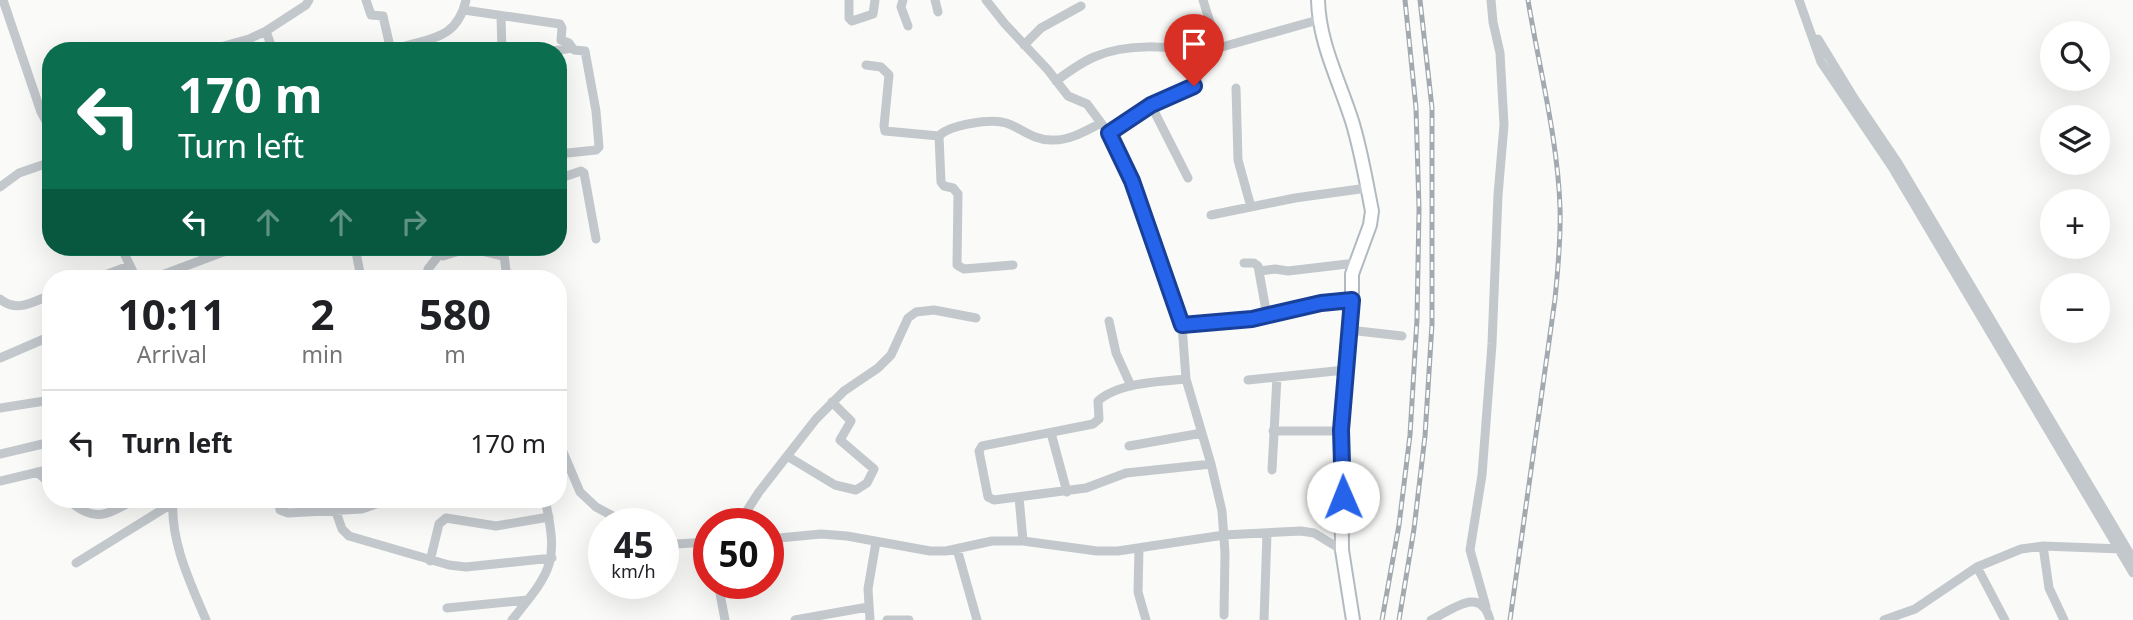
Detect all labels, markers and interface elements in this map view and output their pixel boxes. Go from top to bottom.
pin [1164,14,1224,86]
map controls [2040,21,2110,343]
button: search [2040,21,2110,91]
icon: arrive [1175,25,1213,63]
text: 170 m [178,61,323,127]
icon: left [63,70,154,161]
button: layers [2040,105,2110,175]
text: Turn left [178,124,304,167]
button: + [2040,189,2110,259]
icon: left [176,203,214,241]
icon: ahead [249,203,287,241]
icon: ahead [322,203,360,241]
icon: right [395,203,433,241]
button: − [2040,273,2110,343]
text: 10:11 [118,285,226,342]
text: 2 [310,285,334,342]
text: 580 [419,285,491,342]
text: Arrival [137,338,207,370]
text: min [302,338,343,370]
text: m [444,338,466,370]
icon: left [63,424,101,462]
text: Turn left [122,425,233,461]
text: 170 m [470,425,546,461]
position arrow [1306,460,1380,534]
speed limit sign: 50 [693,508,784,599]
text: 45 [613,521,654,568]
text: km/h [611,559,656,583]

